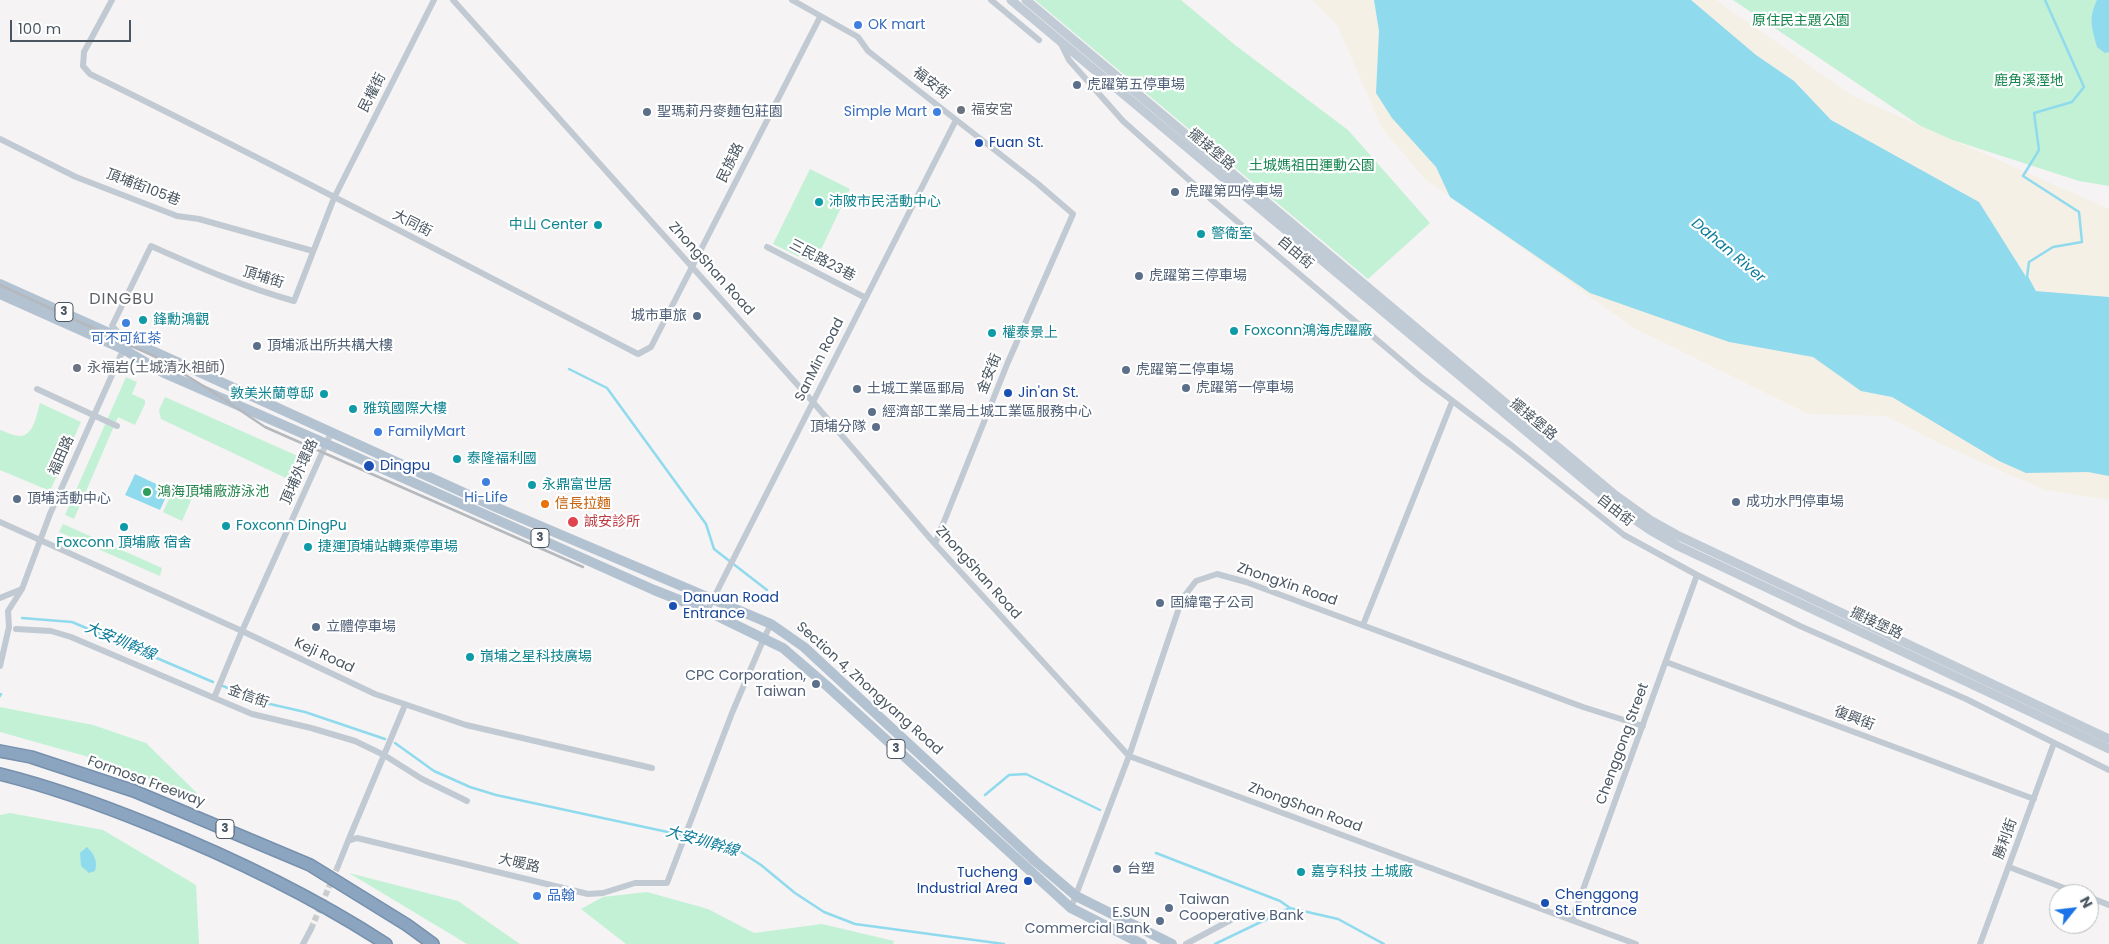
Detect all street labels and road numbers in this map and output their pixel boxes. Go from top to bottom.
street label: 福安街 [909,64,953,104]
street label: 民權街 [356,70,390,116]
street label: 擺接堡路 [1184,126,1238,174]
street label: 民族路 [714,140,748,186]
street label: 頂埔街105巷 [104,166,182,210]
street label: 大同街 [389,207,435,241]
street label: ZhongShan Road [665,219,757,319]
street label: 自由街 [1274,233,1316,273]
street label: 三民路23巷 [786,237,858,285]
street label: 頂埔街 [240,264,286,292]
road number: 3 [55,302,73,322]
street label: SanMin Road [792,316,848,404]
street label: 金安街 [974,351,1006,397]
street label: 擺接堡路 [1506,396,1560,444]
street label: 福田路 [46,433,78,479]
street label: 頂埔外環路 [278,437,322,507]
street label: 自由街 [1593,491,1637,531]
street label: ZhongShan Road [932,523,1024,623]
road number: 3 [531,528,549,548]
street label: ZhongXin Road [1235,560,1339,610]
street label: 擺接堡路 [1847,605,1905,643]
street label: Section 4, Zhongyang Road [793,619,945,759]
street label: Keji Road [291,635,357,677]
street label: Chenggong Street [1593,681,1653,807]
street label: 金信街 [225,682,271,712]
street label: 復興街 [1831,704,1877,734]
road number: 3 [887,740,905,759]
street label: Formosa Freeway [85,753,207,811]
street label: ZhongShan Road [1246,780,1364,836]
street label: 勝利街 [1991,816,2021,862]
road number: 3 [216,820,234,839]
street label: 大暖路 [497,851,541,877]

